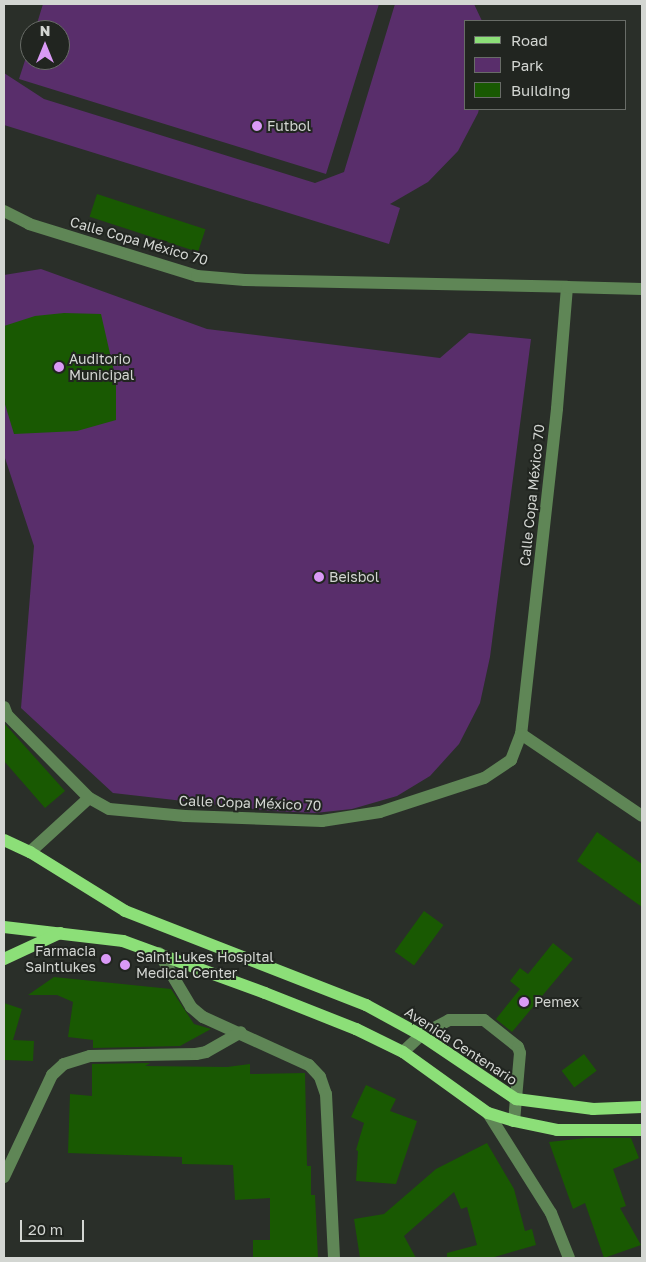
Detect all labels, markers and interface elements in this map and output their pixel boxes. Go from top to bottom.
north arrow [20,20,70,70]
legend [463,20,626,110]
text: N [40,22,50,39]
text: Road [511,31,548,49]
text: Park [511,56,543,74]
text: Building [511,81,571,99]
place label: Futbol [267,118,311,134]
marker: Futbol [251,120,263,132]
street label: Calle Copa México 70 [68,213,210,269]
place label: Auditorio Municipal [69,351,134,384]
marker: Auditorio Municipal [53,361,65,373]
street label: Calle Copa México 70 [516,423,548,567]
place label: Beisbol [329,569,379,585]
marker: Beisbol [313,571,325,583]
street label: Calle Copa México 70 [178,792,322,814]
place label: Farmacia Saintlukes [25,943,96,976]
place label: Saint Lukes Hospital Medical Center [136,949,274,982]
marker: Farmacia Saintlukes [100,953,112,965]
marker: Saint Lukes Hospital Medical Center [118,958,132,972]
place label: Pemex [534,994,579,1010]
marker: Pemex [518,996,530,1008]
street label: Avenida Centenario [402,1003,520,1089]
scale bar [22,1210,86,1242]
text: 20 m [28,1220,63,1238]

